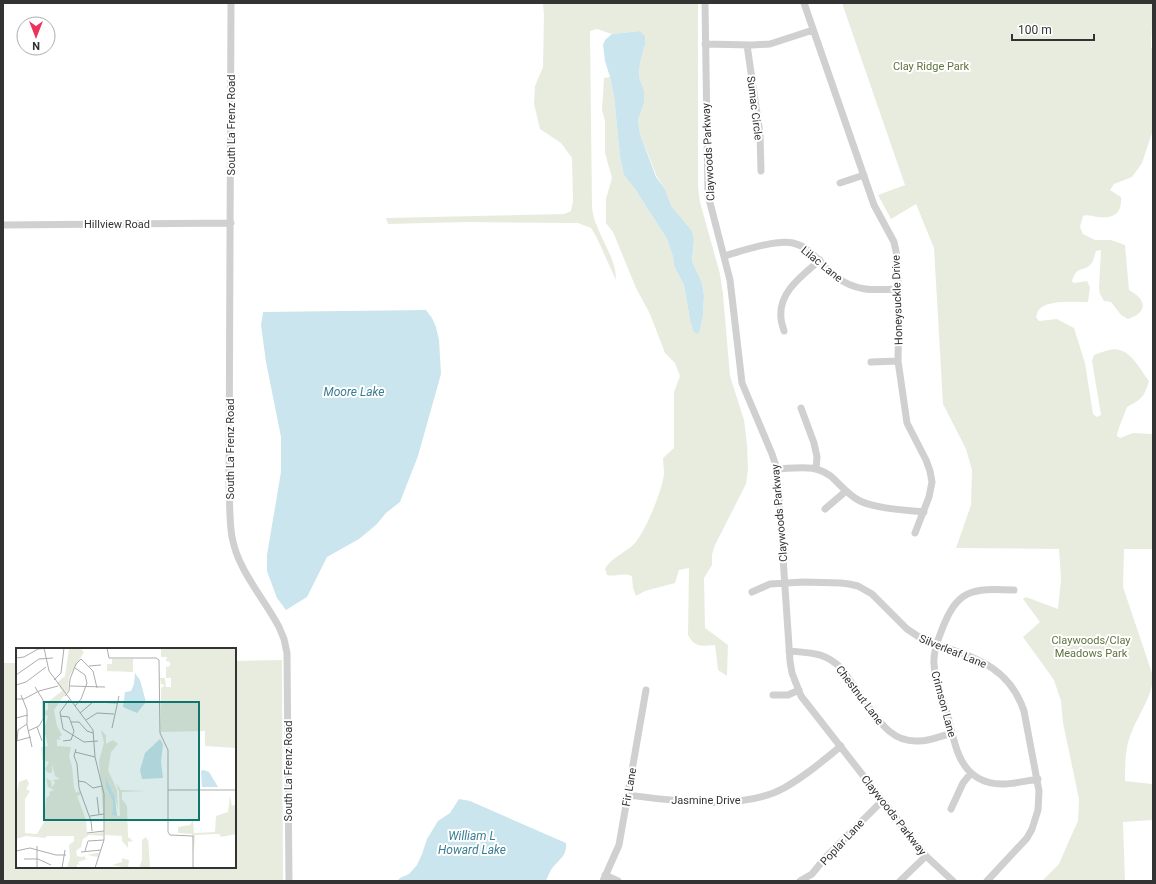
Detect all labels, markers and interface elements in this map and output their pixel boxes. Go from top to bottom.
north arrow [16,16,56,56]
scale bar [1012,16,1094,42]
text: 100 m [1018,23,1052,37]
text: N [32,39,40,52]
park label: Clay Ridge Park [893,60,970,73]
street label: South La Frenz Road [225,75,238,175]
street label: Sumac Circle [744,75,765,141]
street label: Claywoods Parkway [699,102,718,201]
street label: Hillview Road [84,218,150,231]
street label: Lilac Lane [798,244,845,285]
street label: Honeysuckle Drive [889,255,906,345]
water label: Moore Lake [324,385,384,399]
street label: South La Frenz Road [224,399,237,499]
street label: Claywoods Parkway [769,463,790,562]
street label: Silverleaf Lane [917,632,989,671]
park label: Claywoods/Clay Meadows Park [1051,634,1131,660]
inset map [16,648,236,868]
street label: Chestnut Lane [833,663,886,728]
street label: Crimson Lane [928,670,959,739]
street label: South La Frenz Road [282,721,295,821]
street label: Fir Lane [620,767,639,807]
street label: Claywoods Parkway [858,773,929,859]
street label: Jasmine Drive [671,794,741,807]
street label: Poplar Lane [818,816,867,868]
water label: William L Howard Lake [438,829,506,857]

